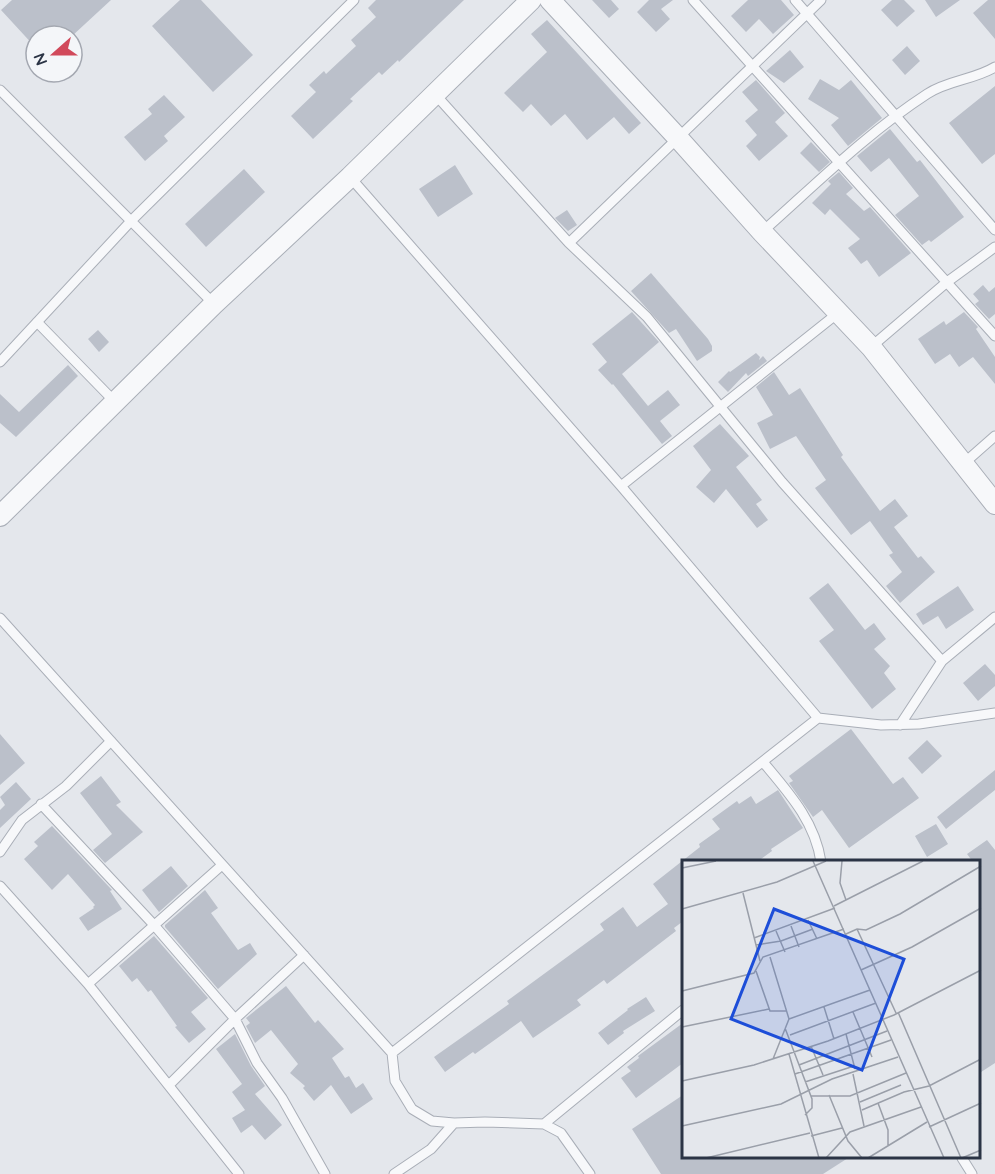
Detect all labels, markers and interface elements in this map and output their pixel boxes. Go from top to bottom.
north arrow [24,24,84,84]
text: N [29,50,51,68]
inset map [682,860,980,1159]

